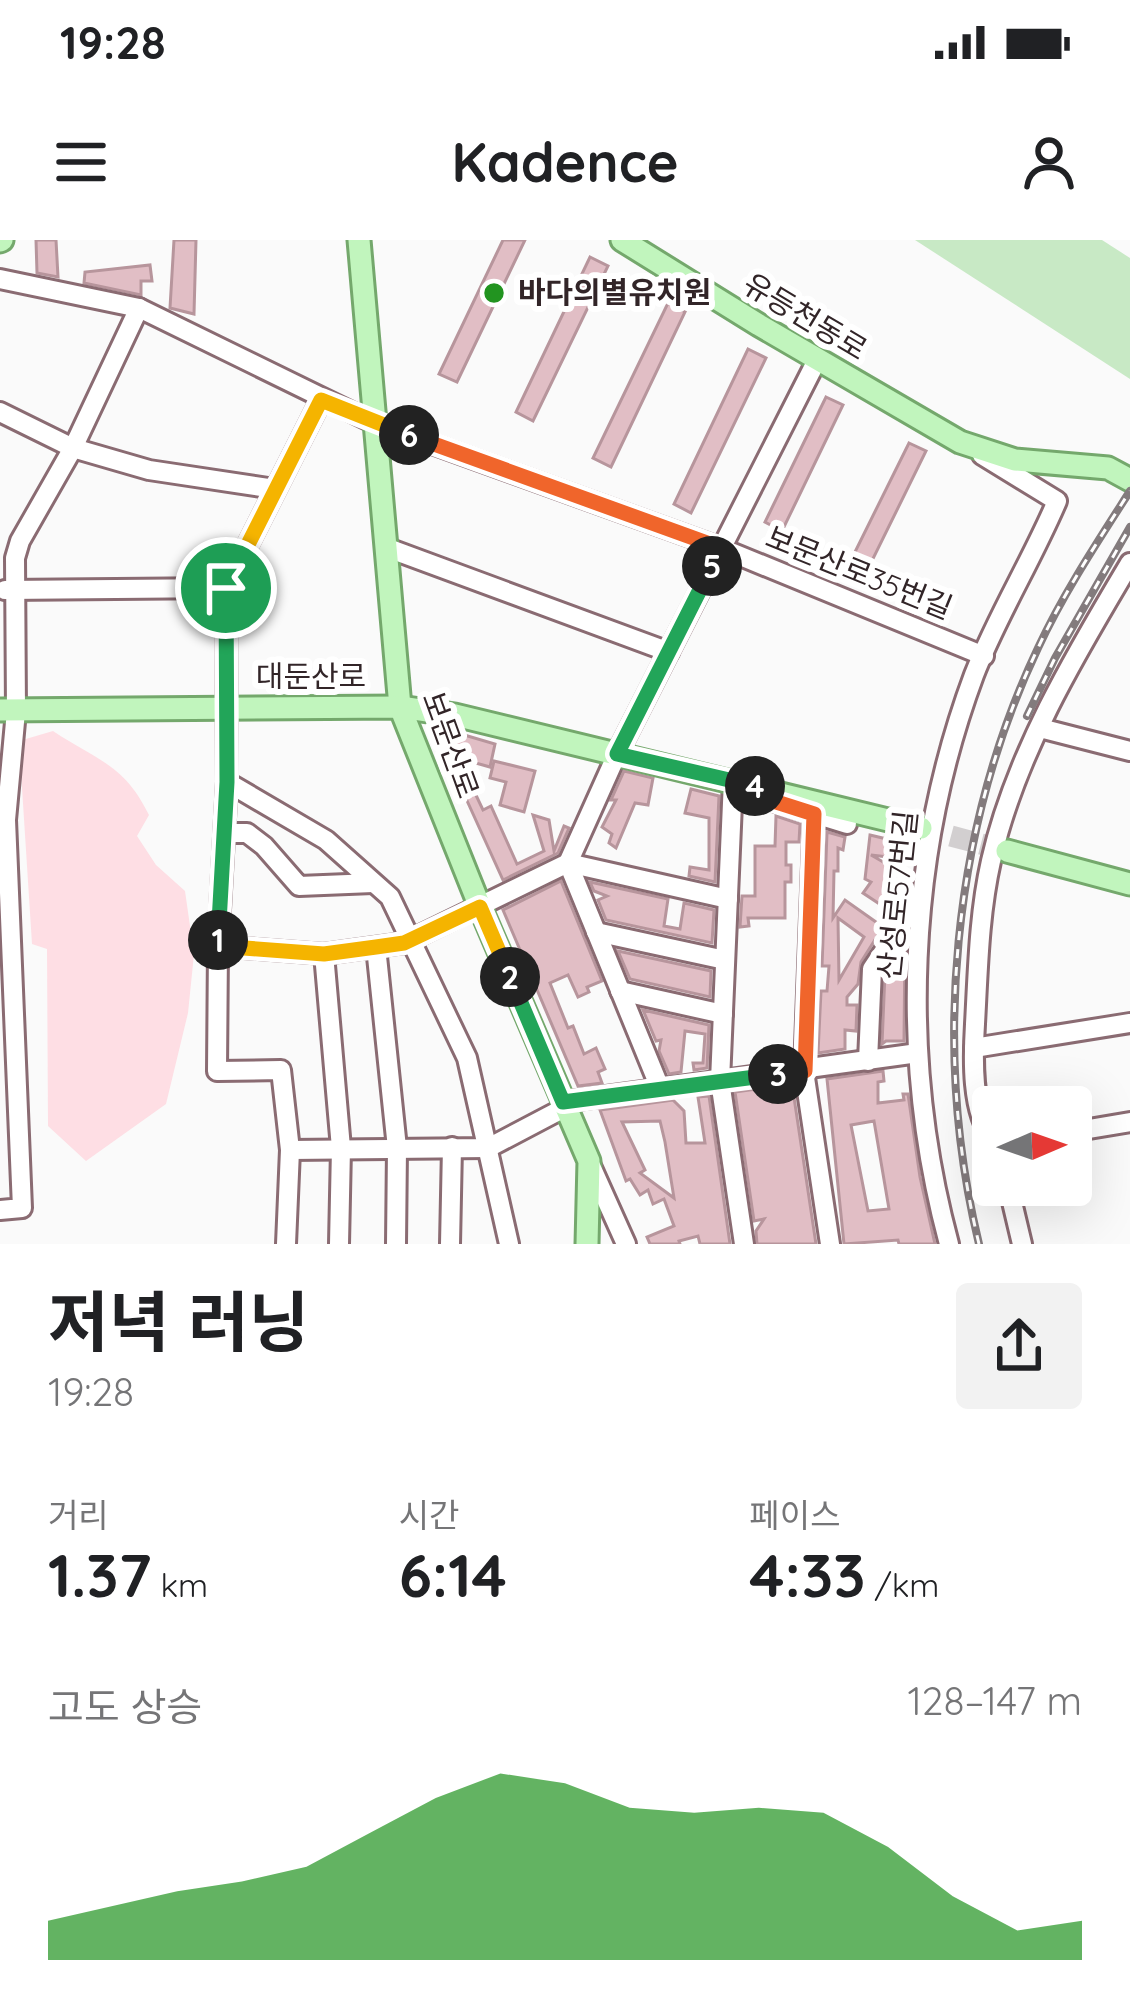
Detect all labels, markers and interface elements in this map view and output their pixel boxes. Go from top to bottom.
text: 19:28 [60,14,166,70]
text: Kadence [451,128,679,196]
icon: menu [48,129,114,195]
icon: person [1016,129,1082,195]
street label: 유등천동로 [737,264,874,368]
place label: 바다의별유치원 [518,273,711,311]
marker: 바다의별유치원 [481,280,507,306]
pin: 6 [379,405,439,465]
text: 6 [400,414,418,455]
street label: 보문산로35번길 [761,517,958,627]
pin: 5 [682,536,742,596]
pin [175,537,277,639]
text: 5 [702,545,722,586]
icon: arrive [193,555,259,621]
street label: 대둔산로 [256,657,366,695]
street label: 보문산로 [414,686,488,803]
pin: 4 [725,756,785,816]
text: 4 [745,765,765,806]
street label: 산성로57번길 [869,808,925,981]
pin: 1 [188,910,248,970]
text: 1 [212,919,224,960]
pin: 2 [480,947,540,1007]
text: 2 [501,956,519,997]
pin: 3 [748,1044,808,1104]
text: 3 [769,1053,787,1094]
north arrow [972,1086,1092,1206]
map controls [972,1086,1092,1206]
text: 저녁 러닝 [48,1280,309,1363]
button: share [956,1283,1082,1409]
text: 19:28 [48,1367,134,1416]
text: 거리 [48,1494,109,1535]
text: 시간 [399,1494,459,1535]
text: 페이스 [749,1494,840,1535]
text: 1.37 [48,1537,151,1612]
text: 6:14 [399,1537,507,1612]
text: 4:33 [749,1537,865,1612]
text: km [151,1564,208,1605]
text: /km [865,1564,939,1605]
text: 128–147 m [907,1676,1082,1725]
text: 고도 상승 [48,1682,202,1731]

